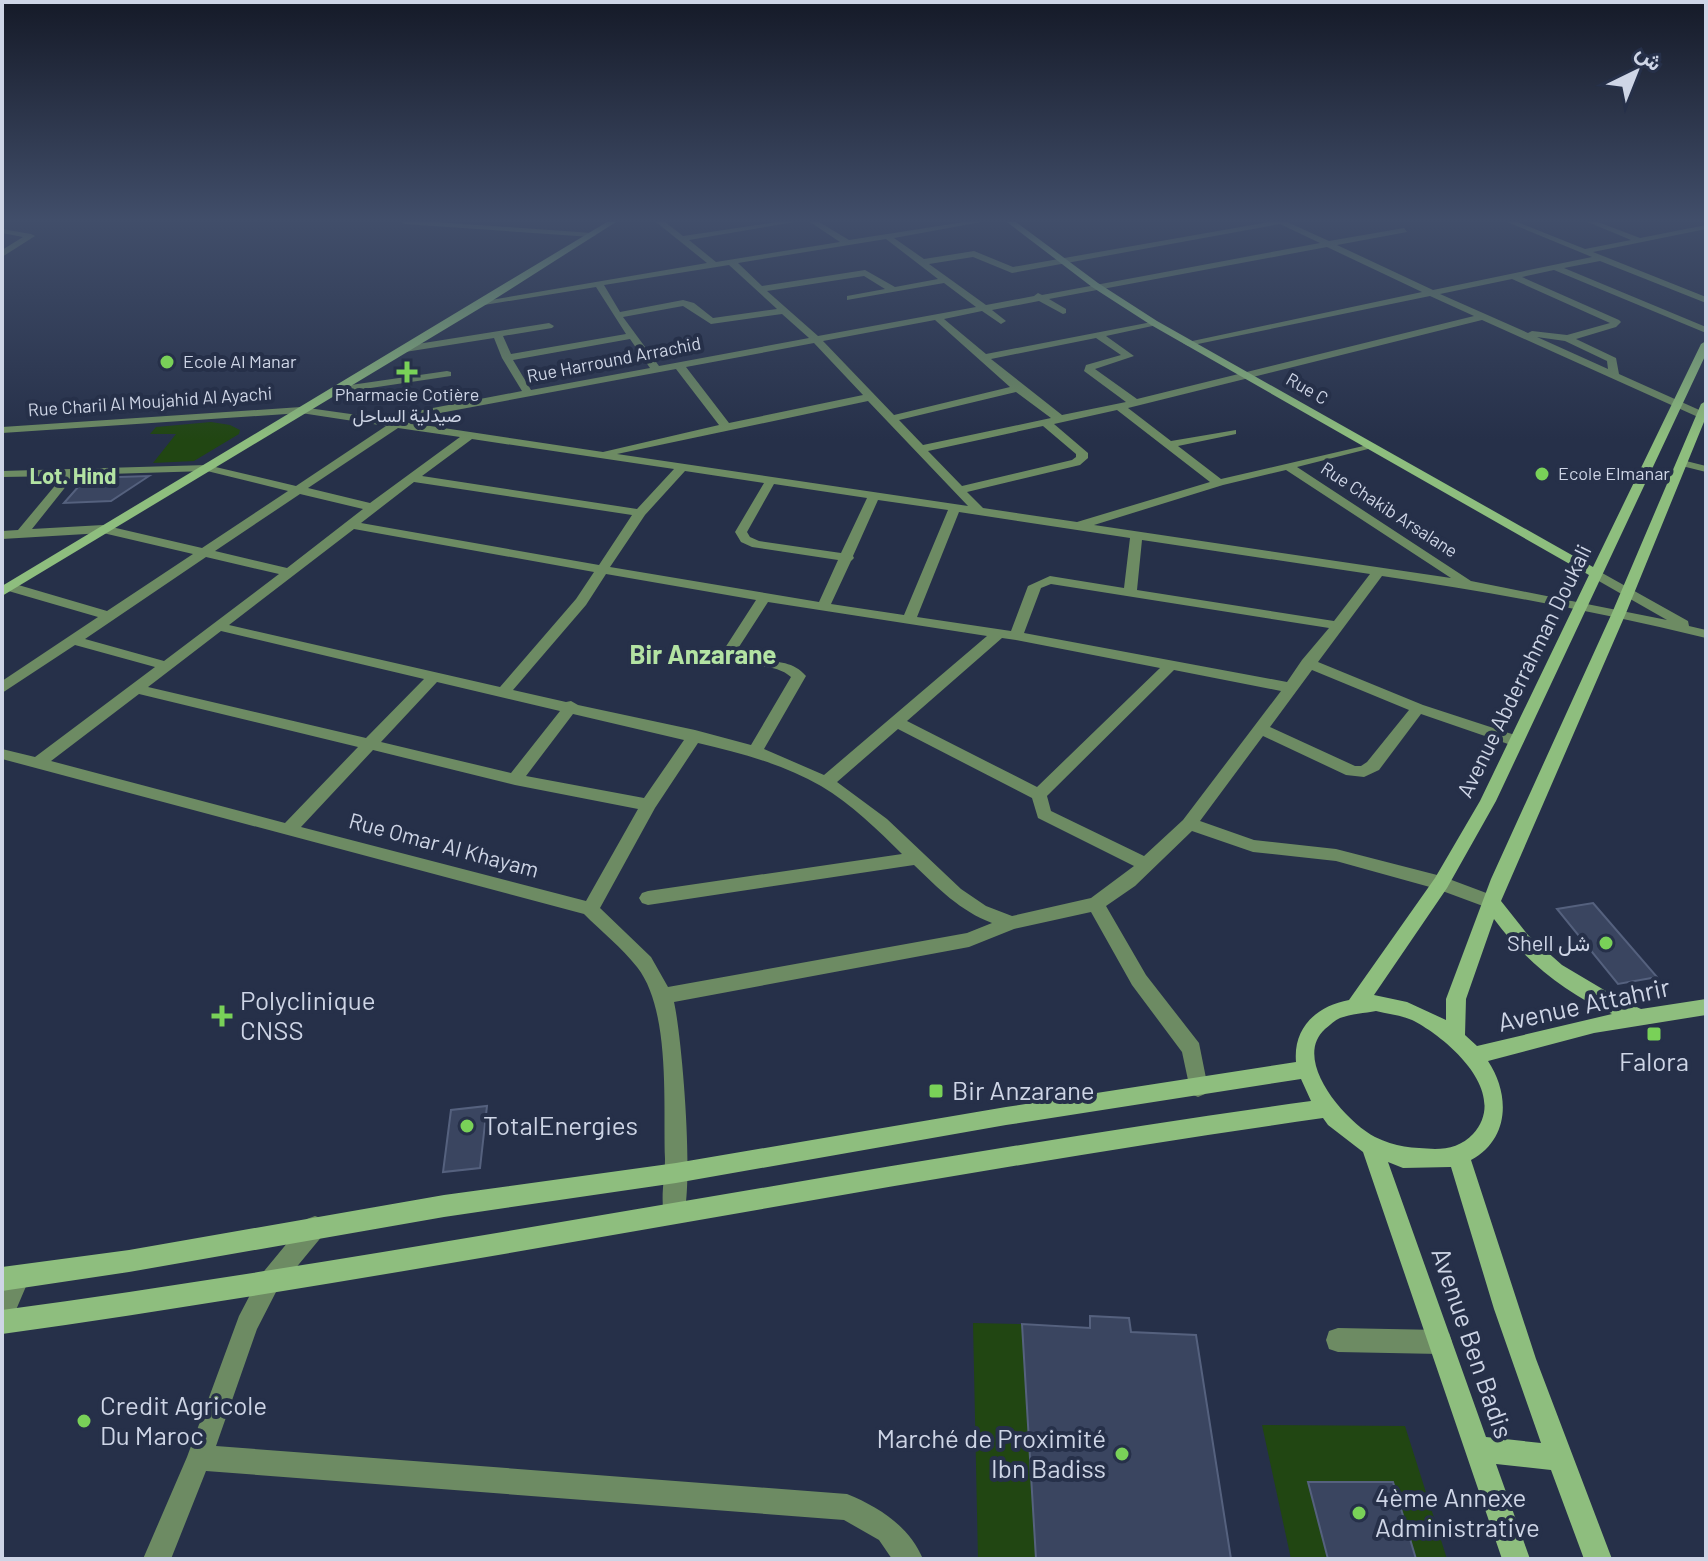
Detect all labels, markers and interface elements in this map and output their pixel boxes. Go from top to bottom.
north arrow [1596,32,1676,112]
text: ش [1630,38,1669,77]
street label: Rue Harround Arrachid [525,331,703,387]
place label: Ecole Al Manar [183,350,297,372]
marker: Ecole Al Manar [158,353,176,371]
marker: Pharmacie Cotière صيدلية الساحل [398,363,416,381]
street label: Rue C [1283,367,1332,409]
street label: Rue Charil Al Moujahid Al Ayachi [27,381,273,421]
place label: Pharmacie Cotière صيدلية الساحل [335,383,479,427]
street label: Rue Chakib Arsalane [1317,457,1462,562]
district label: Lot. Hind [29,462,117,488]
place label: Ecole Elmanar [1558,462,1670,484]
marker: Ecole Elmanar [1533,465,1551,483]
street label: Avenue Abderrahman Doukali [1450,540,1596,801]
district label: Bir Anzarane [629,638,777,669]
street label: Rue Omar Al Khayam [346,806,542,882]
place label: Shell شل [1507,929,1590,956]
marker: Shell شل [1597,934,1615,952]
street label: Avenue Attahrir [1495,970,1673,1037]
place label: Polyclinique CNSS [240,984,376,1045]
marker: Polyclinique CNSS [211,1005,233,1027]
marker: Falora [1645,1025,1663,1043]
place label: Falora [1619,1045,1689,1076]
place label: Bir Anzarane [952,1074,1095,1105]
marker: Bir Anzarane [927,1082,945,1100]
place label: TotalEnergies [483,1109,638,1140]
marker: TotalEnergies [458,1117,476,1135]
street label: Avenue Ben Badis [1426,1243,1521,1442]
place label: Credit Agricole Du Maroc [100,1389,267,1450]
marker: Credit Agricole Du Maroc [75,1412,93,1430]
place label: Marché de Proximité Ibn Badiss [876,1422,1106,1483]
marker: Marché de Proximité Ibn Badiss [1113,1445,1131,1463]
place label: 4ème Annexe Administrative [1375,1481,1540,1542]
marker: 4ème Annexe Administrative [1350,1504,1368,1522]

